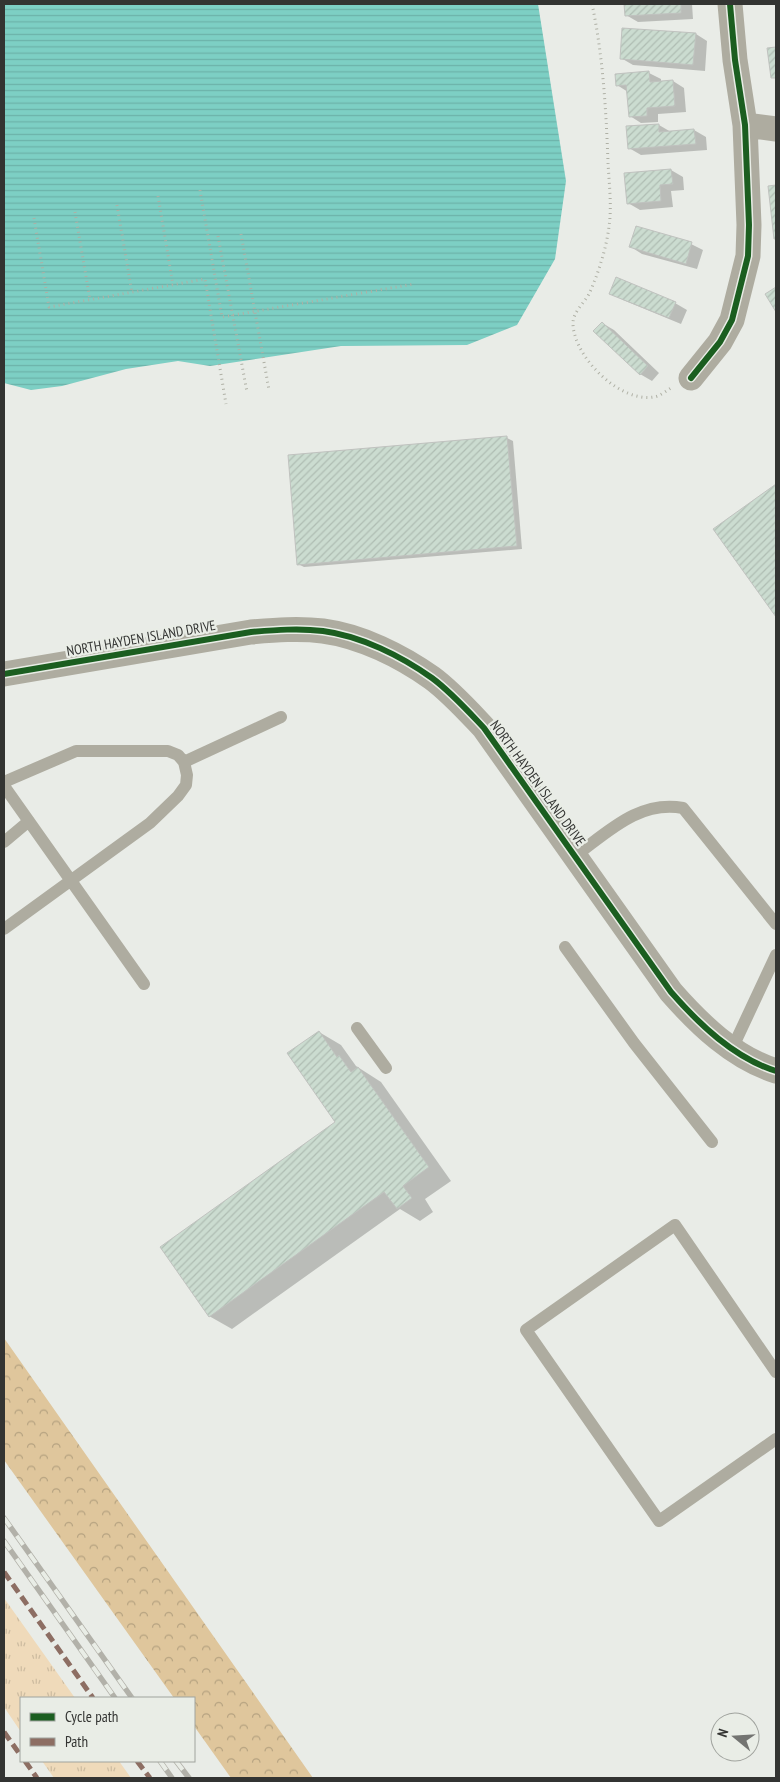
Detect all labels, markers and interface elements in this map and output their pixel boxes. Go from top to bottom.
street label: NORTH HAYDEN ISLAND DRIVE [65,616,217,660]
street label: NORTH HAYDEN ISLAND DRIVE [486,717,590,849]
legend [20,1697,195,1762]
text: Cycle path [65,1707,118,1726]
north arrow [710,1712,760,1762]
text: N [713,1727,732,1739]
text: Path [65,1732,88,1751]

